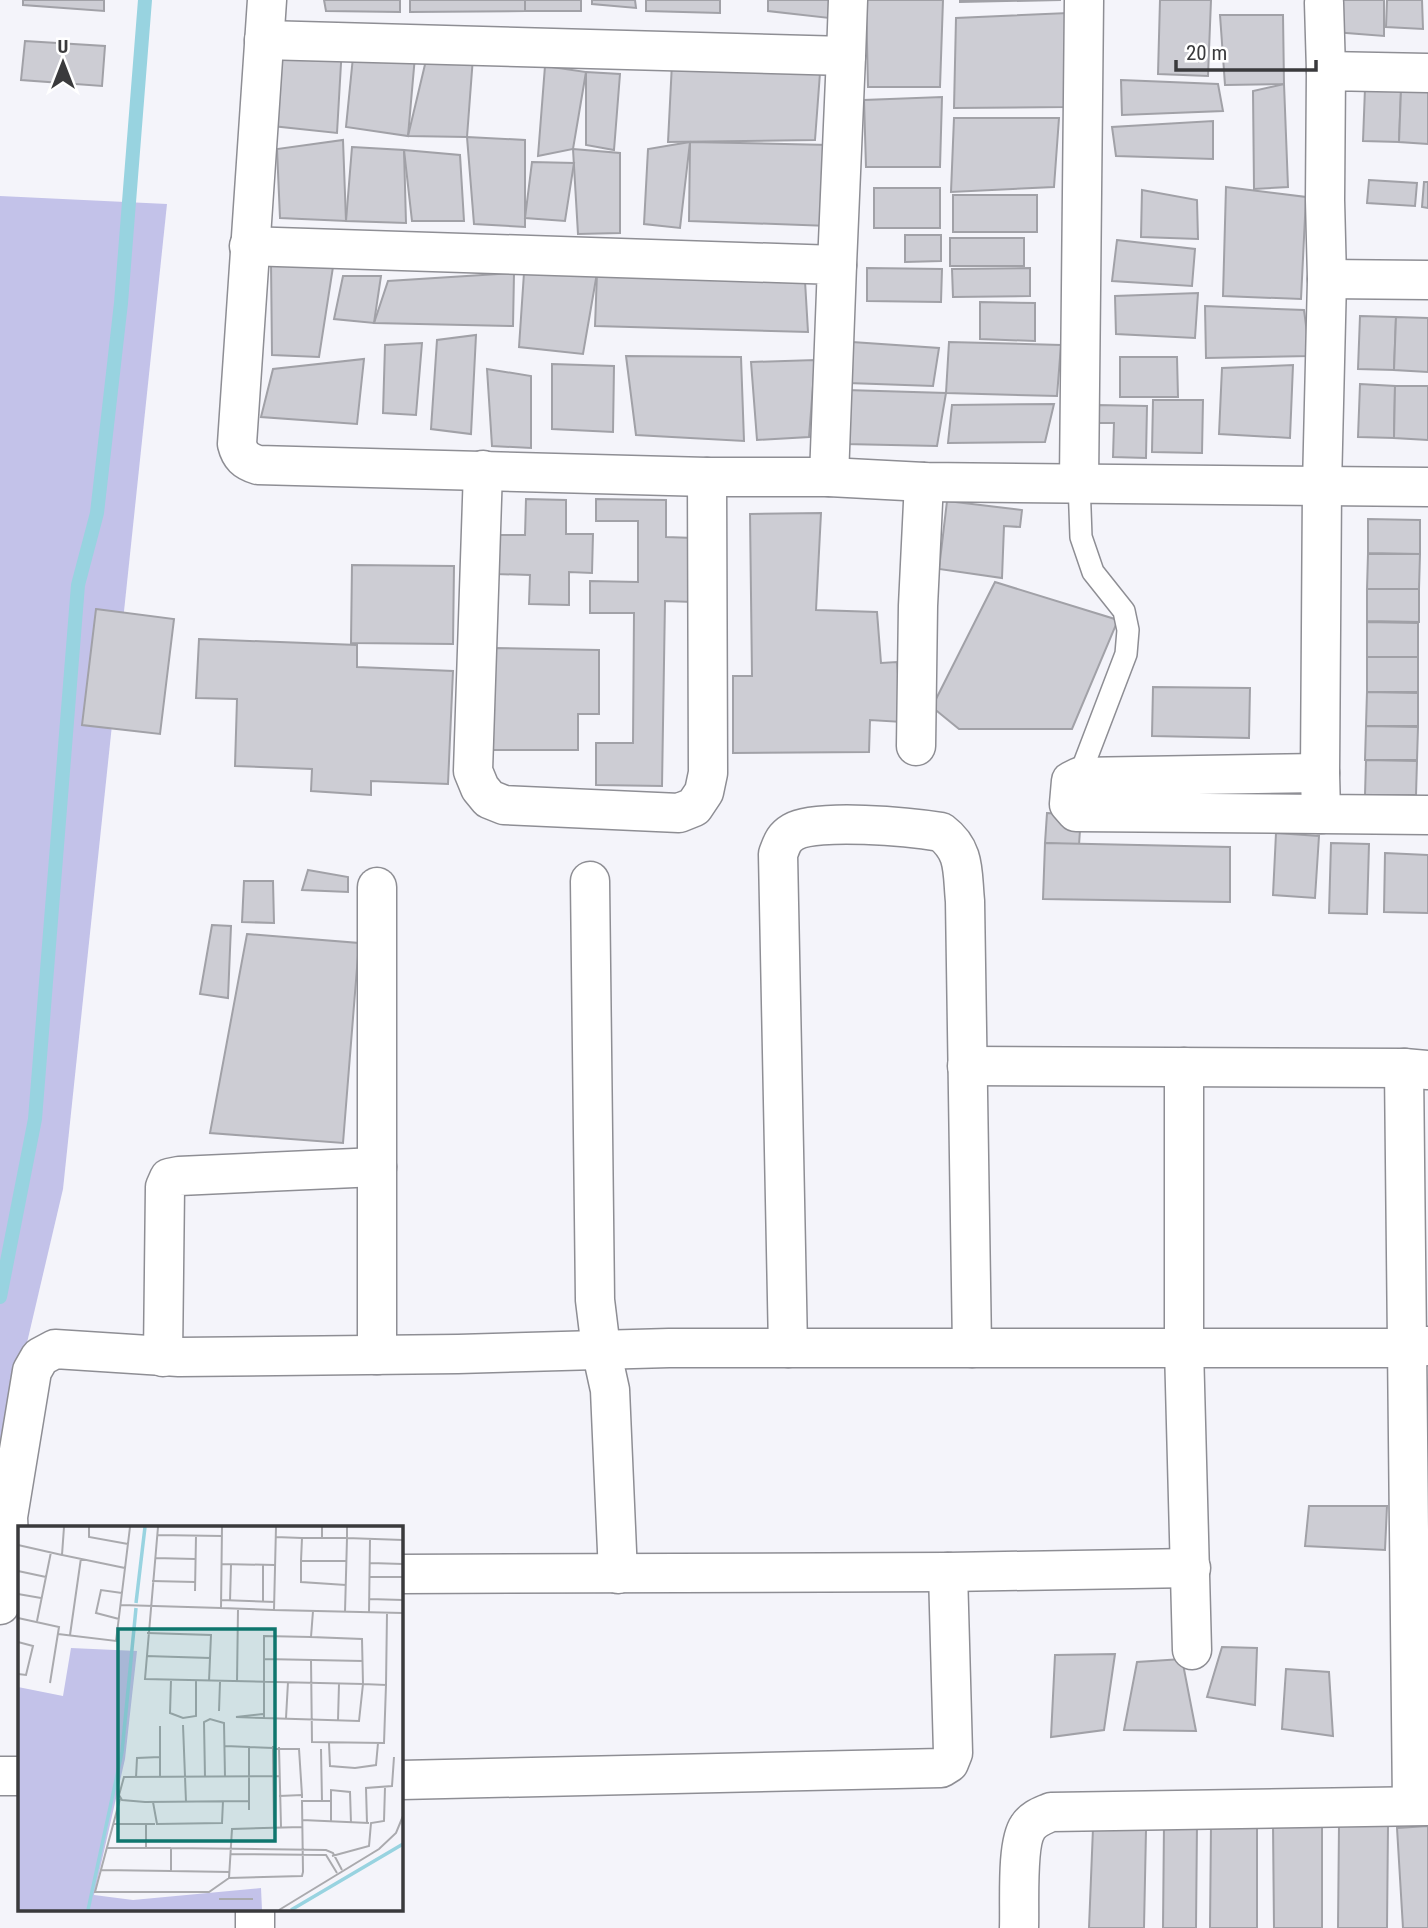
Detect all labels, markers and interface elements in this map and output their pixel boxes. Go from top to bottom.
north arrow [28,28,98,98]
scale bar [1176,28,1316,72]
text: U [58,35,68,58]
text: 20 m [1186,41,1227,65]
inset map [18,1526,402,1910]

